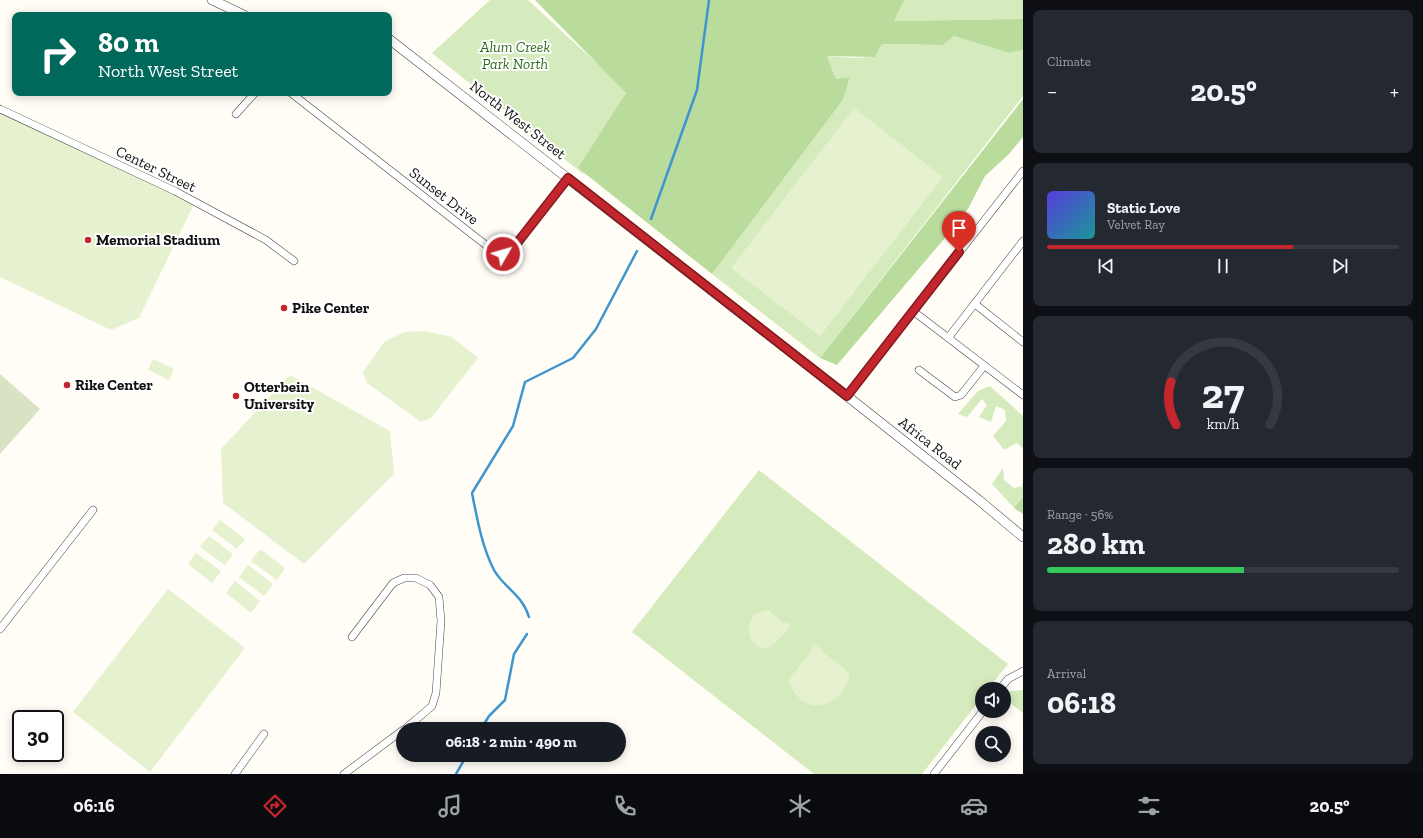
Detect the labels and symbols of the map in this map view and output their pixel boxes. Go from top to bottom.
park label: Alum Creek Park North [479,38,550,73]
street label: North West Street [466,77,570,163]
street label: Center Street [113,142,199,196]
street label: Sunset Drive [406,163,482,229]
pin [942,211,976,252]
place label: Memorial Stadium [96,231,220,249]
position arrow [482,233,524,275]
marker: Memorial Stadium [83,235,93,245]
place label: Pike Center [292,299,370,317]
marker: Pike Center [279,303,289,313]
place label: Rike Center [75,376,153,394]
place label: Otterbein University [244,378,314,413]
marker: Rike Center [62,380,72,390]
marker: Otterbein University [231,391,241,401]
street label: Africa Road [895,413,966,474]
speed limit sign: 30 [12,710,64,762]

